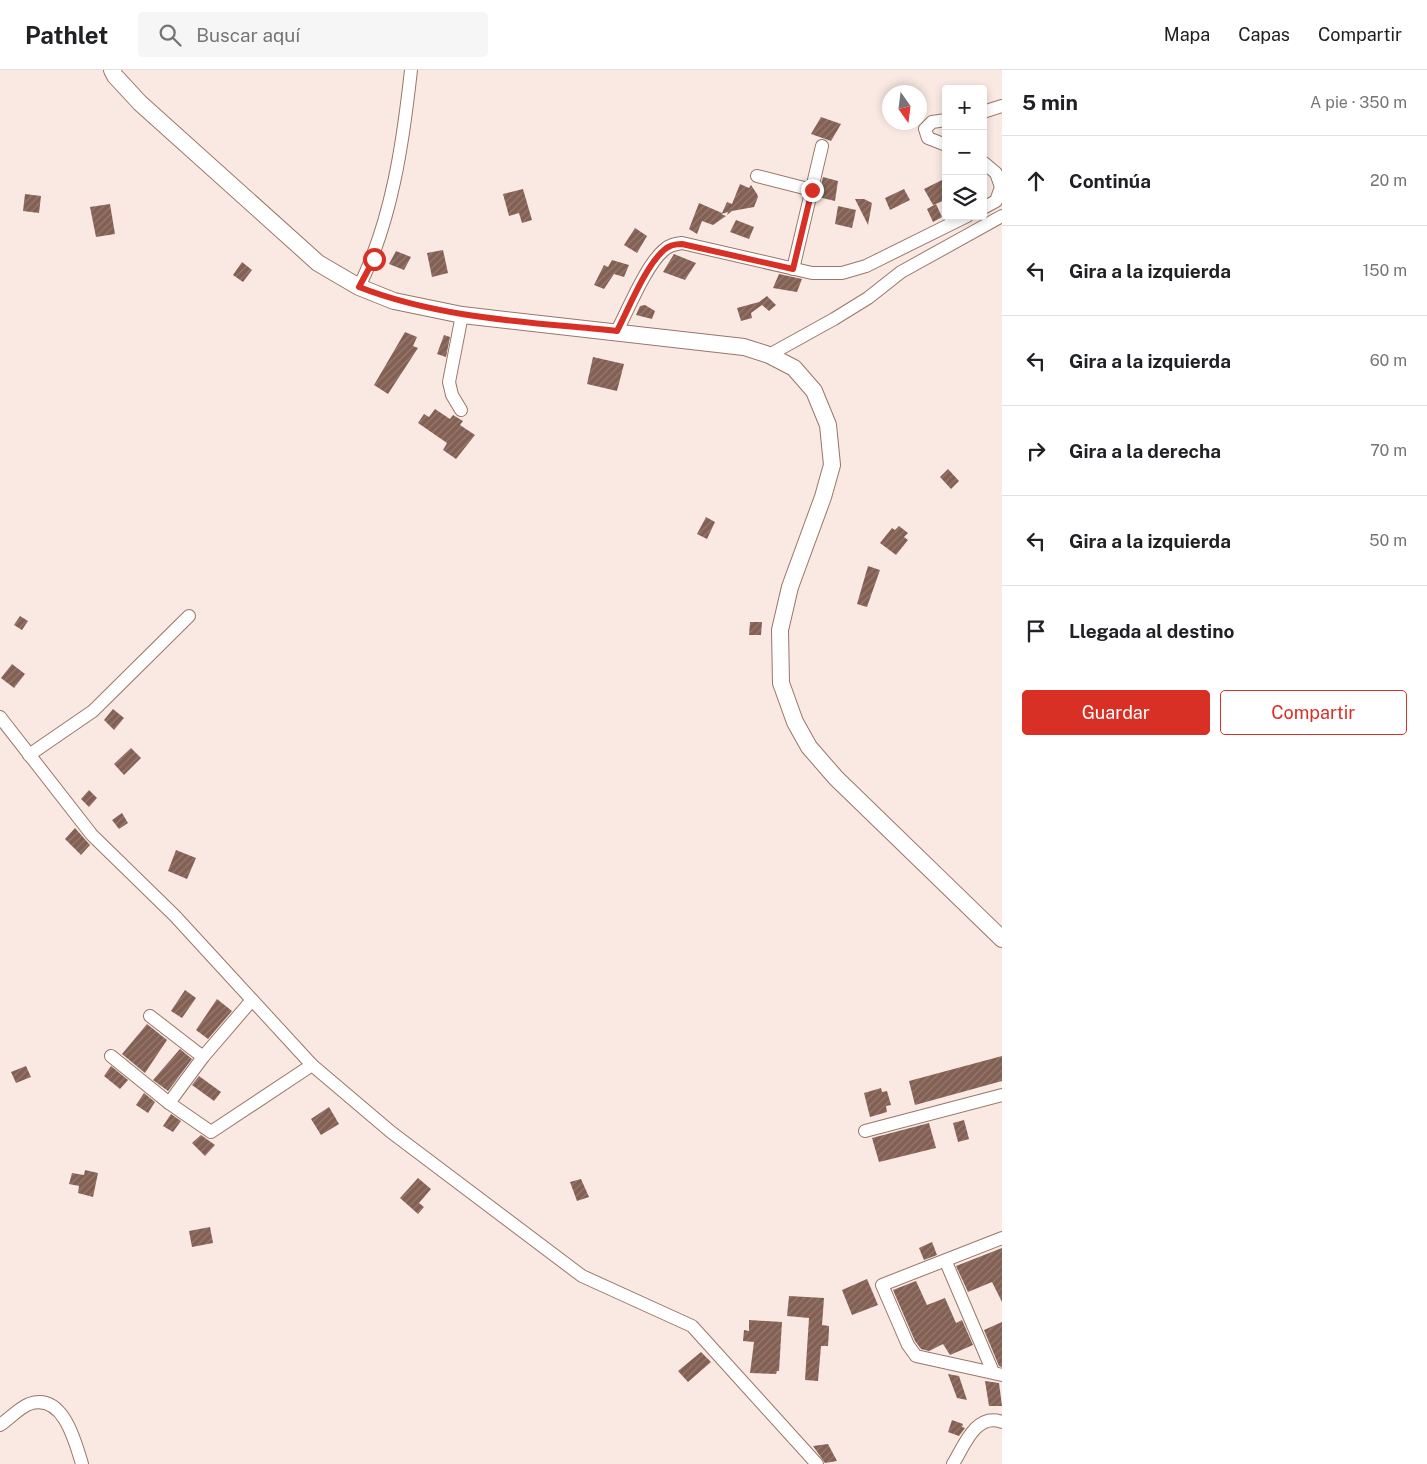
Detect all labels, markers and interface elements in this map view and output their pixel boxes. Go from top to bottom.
search box [138,12,488,57]
text: Pathlet [25,21,108,49]
icon: search [156,21,184,49]
text: Buscar aquí [196,24,300,46]
text: Mapa [1164,24,1210,45]
text: Capas [1238,24,1290,45]
text: Compartir [1318,24,1402,45]
north arrow [882,85,927,130]
map controls [942,85,987,220]
button: + [942,85,987,130]
text: 5 min [1022,90,1078,115]
text: A pie · 350 m [1310,93,1407,112]
button: − [942,130,987,175]
icon: ahead [1022,167,1050,195]
text: Continúa [1069,170,1151,192]
text: 20 m [1370,171,1407,190]
button: layers [942,175,987,220]
route end [801,179,824,202]
route start [363,248,386,271]
icon: left [1022,257,1050,285]
text: Gira a la izquierda [1069,260,1231,282]
text: 150 m [1363,261,1407,280]
icon: left [1022,347,1050,375]
text: Gira a la izquierda [1069,350,1231,372]
text: 60 m [1370,351,1407,370]
icon: right [1022,437,1050,465]
text: Gira a la derecha [1069,440,1221,462]
text: 70 m [1370,441,1407,460]
icon: left [1022,527,1050,555]
text: Gira a la izquierda [1069,530,1231,552]
text: 50 m [1369,531,1407,550]
icon: arrive [1022,617,1050,645]
text: Llegada al destino [1069,620,1234,642]
button: Guardar [1022,690,1210,735]
button: Compartir [1220,690,1407,735]

